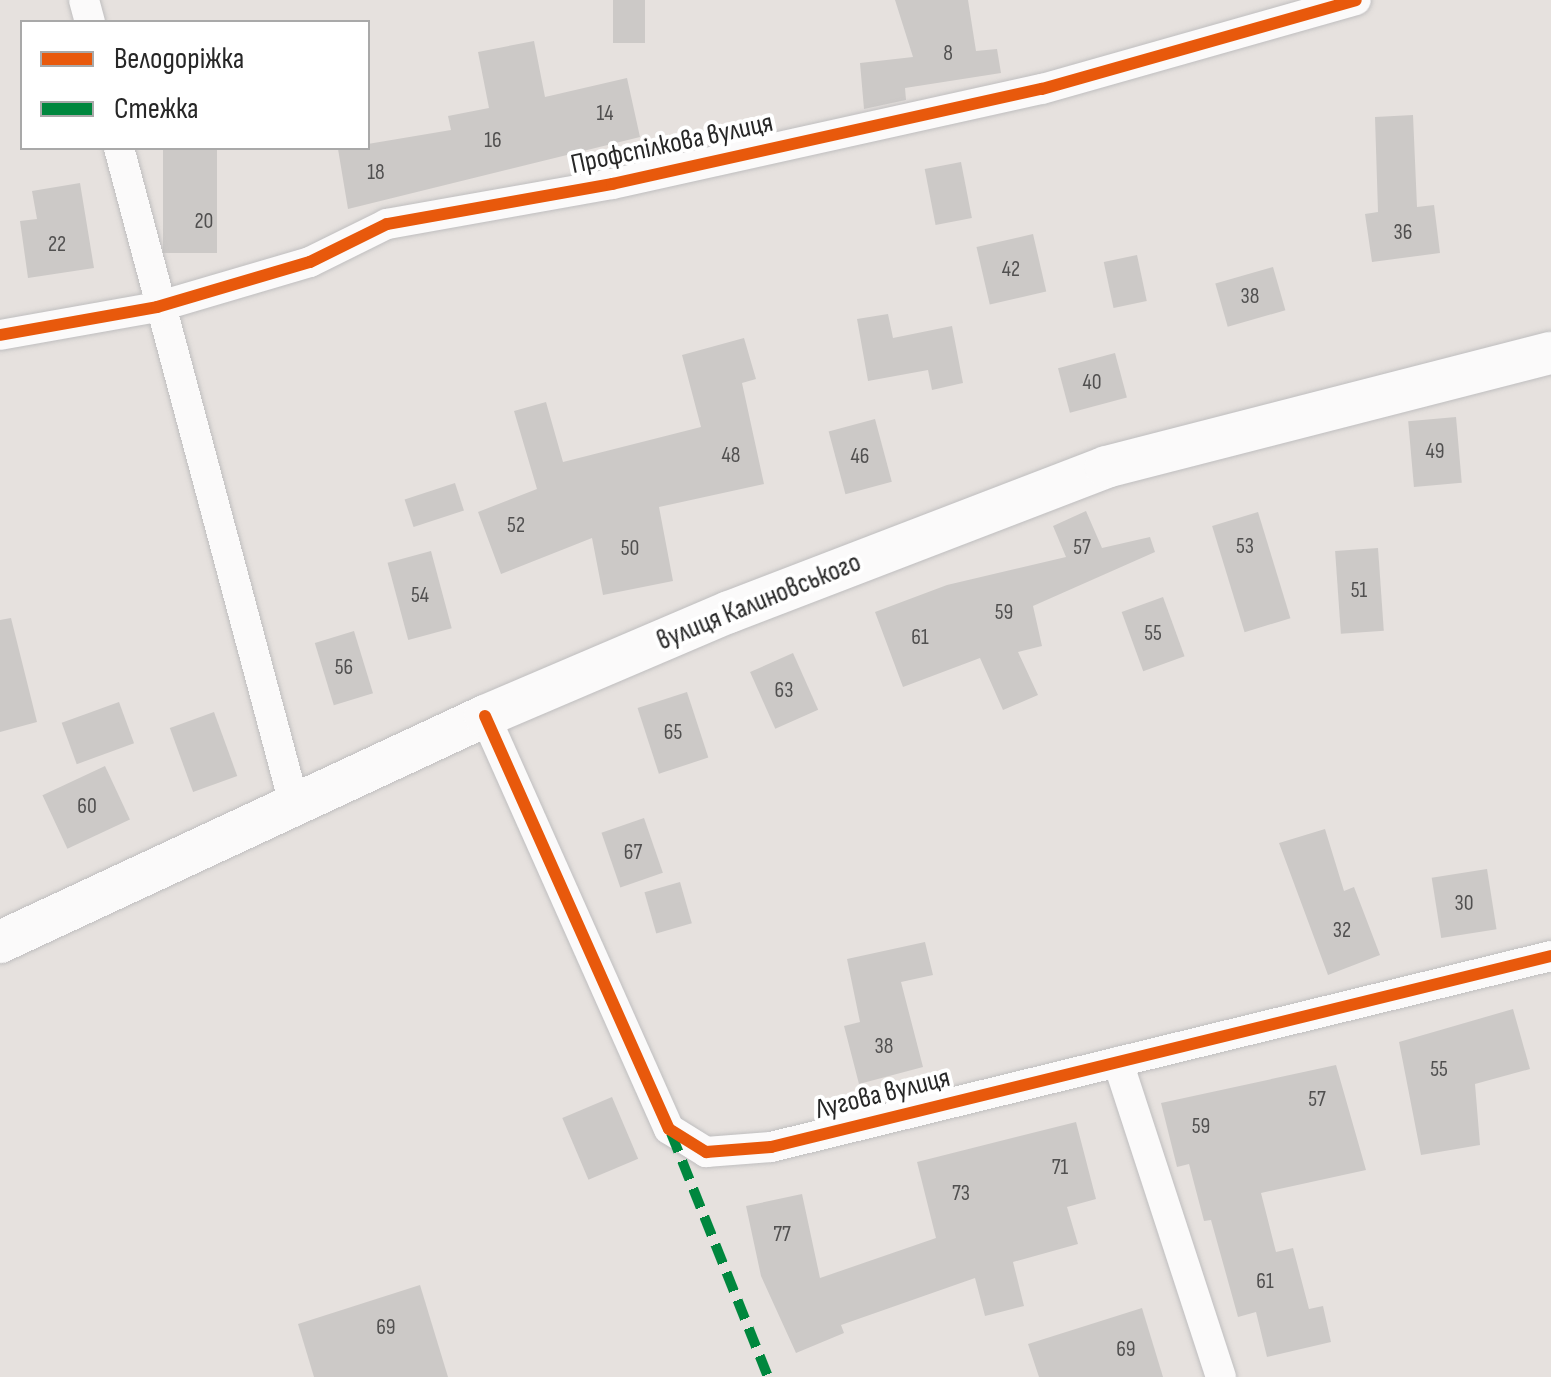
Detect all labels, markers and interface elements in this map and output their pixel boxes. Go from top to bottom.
legend [20,20,370,150]
text: Велодоріжка [114,41,244,77]
house number: 8 [943,41,953,67]
text: Стежка [114,91,199,127]
house number: 14 [597,101,613,127]
street label: Профспілкова вулиця [568,106,776,182]
house number: 16 [484,128,502,154]
house number: 18 [367,160,385,186]
house number: 20 [195,209,213,235]
house number: 36 [1394,220,1412,246]
house number: 22 [48,232,66,258]
house number: 42 [1002,257,1020,283]
house number: 38 [1241,284,1259,310]
house number: 40 [1082,370,1102,396]
house number: 49 [1426,439,1444,465]
house number: 48 [722,443,740,469]
house number: 46 [851,444,869,470]
house number: 52 [507,513,525,539]
house number: 53 [1236,534,1254,560]
house number: 57 [1073,535,1091,561]
house number: 50 [621,536,639,562]
street label: вулиця Калиновського [652,546,866,658]
house number: 51 [1351,578,1367,604]
house number: 54 [411,583,429,609]
house number: 59 [995,600,1013,626]
house number: 55 [1144,621,1162,647]
house number: 61 [911,625,929,651]
house number: 56 [335,655,353,681]
house number: 63 [775,678,793,704]
house number: 65 [664,720,682,746]
house number: 60 [77,794,97,820]
house number: 67 [624,840,642,866]
house number: 30 [1454,891,1474,917]
house number: 32 [1333,918,1351,944]
house number: 38 [875,1034,893,1060]
house number: 55 [1430,1057,1448,1083]
street label: Лугова вулиця [812,1061,954,1127]
house number: 57 [1308,1087,1326,1113]
house number: 59 [1192,1114,1210,1140]
house number: 71 [1052,1155,1068,1181]
house number: 73 [952,1181,970,1207]
house number: 77 [773,1222,791,1248]
house number: 61 [1256,1269,1274,1295]
house number: 69 [376,1315,396,1341]
house number: 69 [1116,1337,1136,1363]

